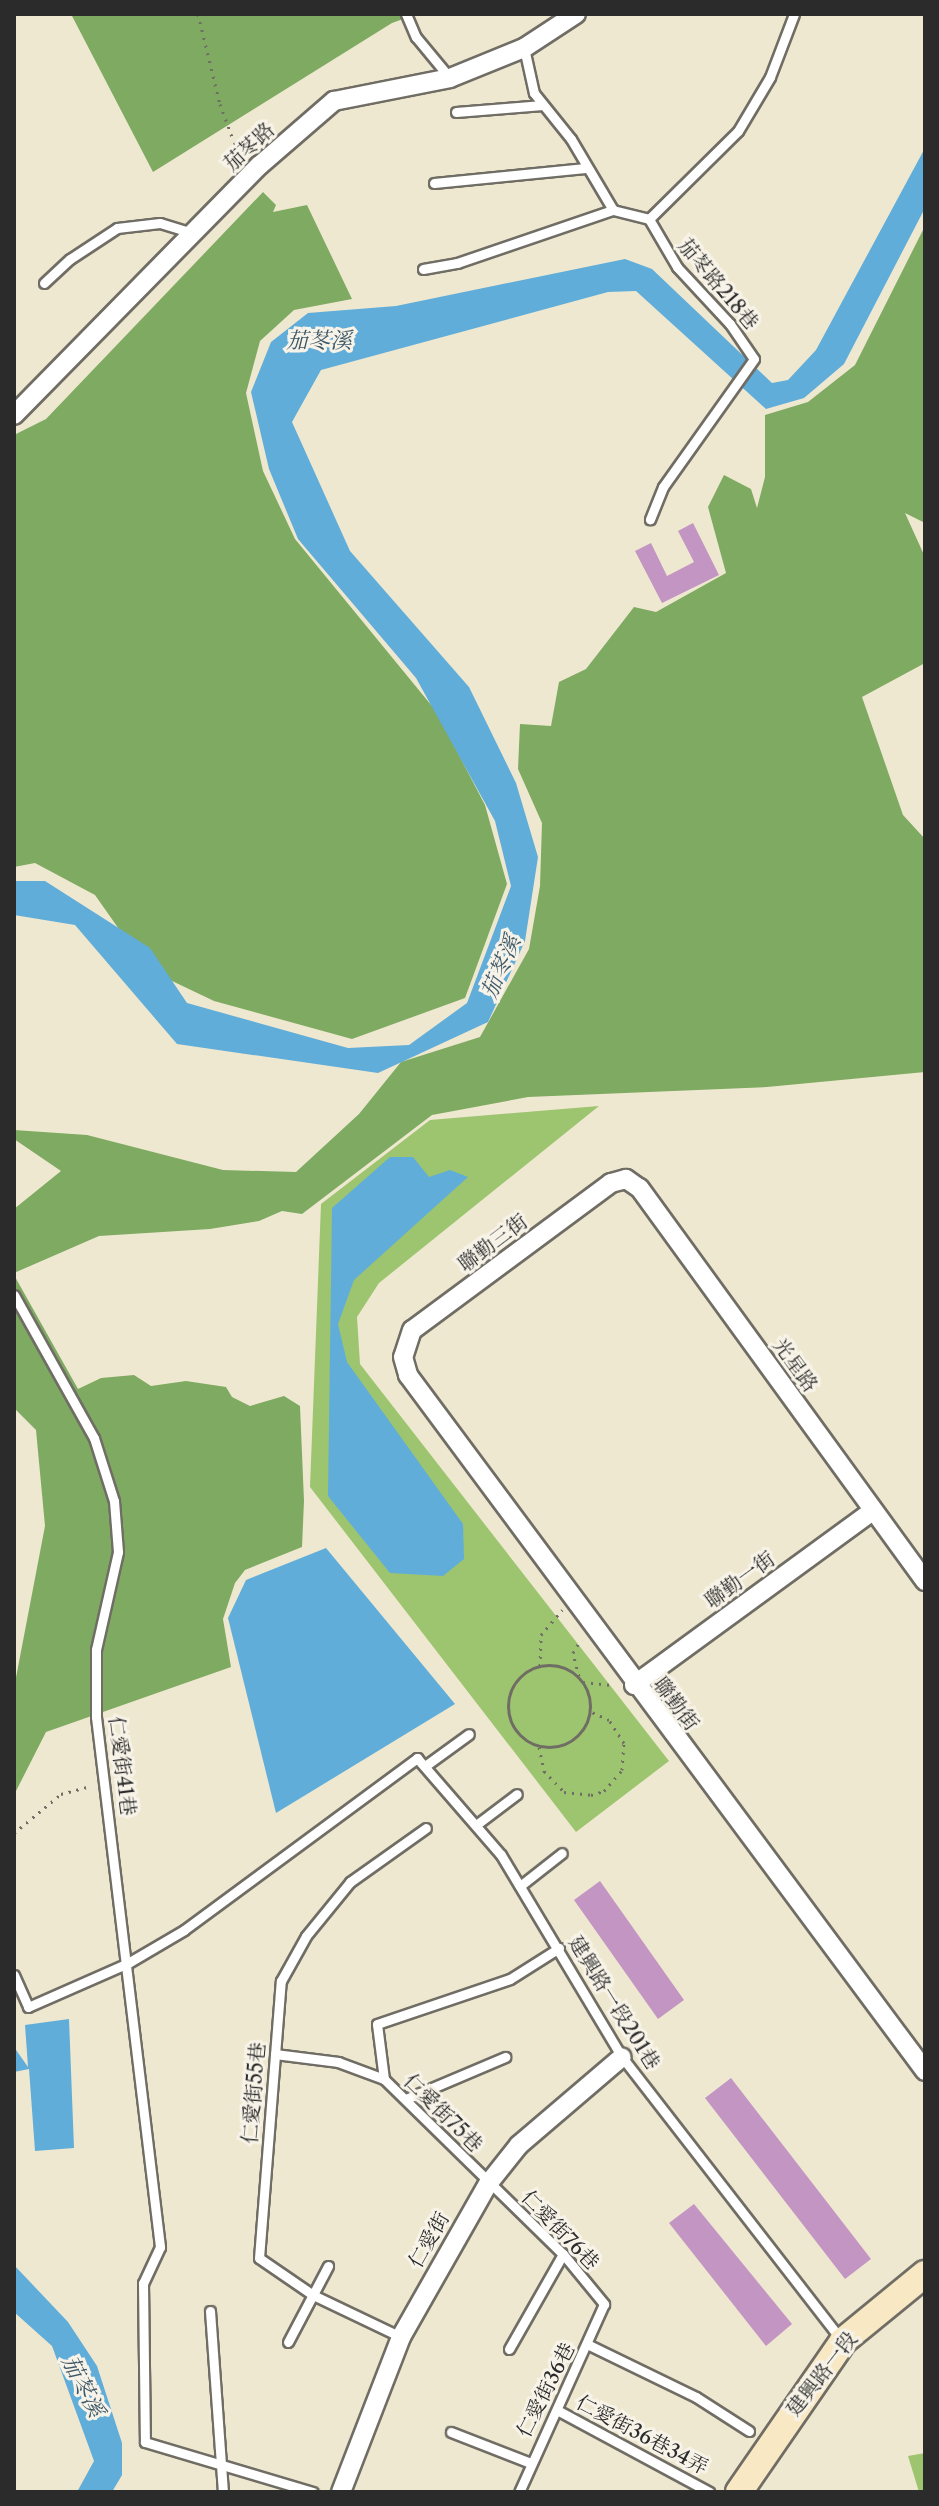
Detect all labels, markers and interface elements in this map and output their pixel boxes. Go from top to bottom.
street label: 茄苳路 [219,118,279,176]
street label: 茄苳路218巷 [673,233,763,335]
water label: 茄苳溪 [286,328,352,354]
water label: 茄苳溪 [476,931,526,1003]
street label: 聯勤三街 [454,1209,532,1277]
street label: 光星路 [768,1334,822,1396]
street label: 聯勤一街 [701,1547,779,1613]
street label: 聯勤街 [648,1673,704,1735]
street label: 仁愛街41巷 [104,1715,140,1817]
street label: 建興路一段201巷 [563,1932,665,2074]
street label: 仁愛街55巷 [238,2041,270,2145]
street label: 仁愛街75巷 [399,2069,487,2157]
street label: 仁愛街76巷 [516,2185,604,2275]
street label: 仁愛街 [404,2208,454,2272]
street label: 建興路一段 [782,2327,862,2421]
street label: 仁愛街36巷 [512,2339,580,2441]
water label: 茄苳溪 [56,2351,110,2421]
street label: 仁愛街36巷34弄 [572,2390,712,2480]

